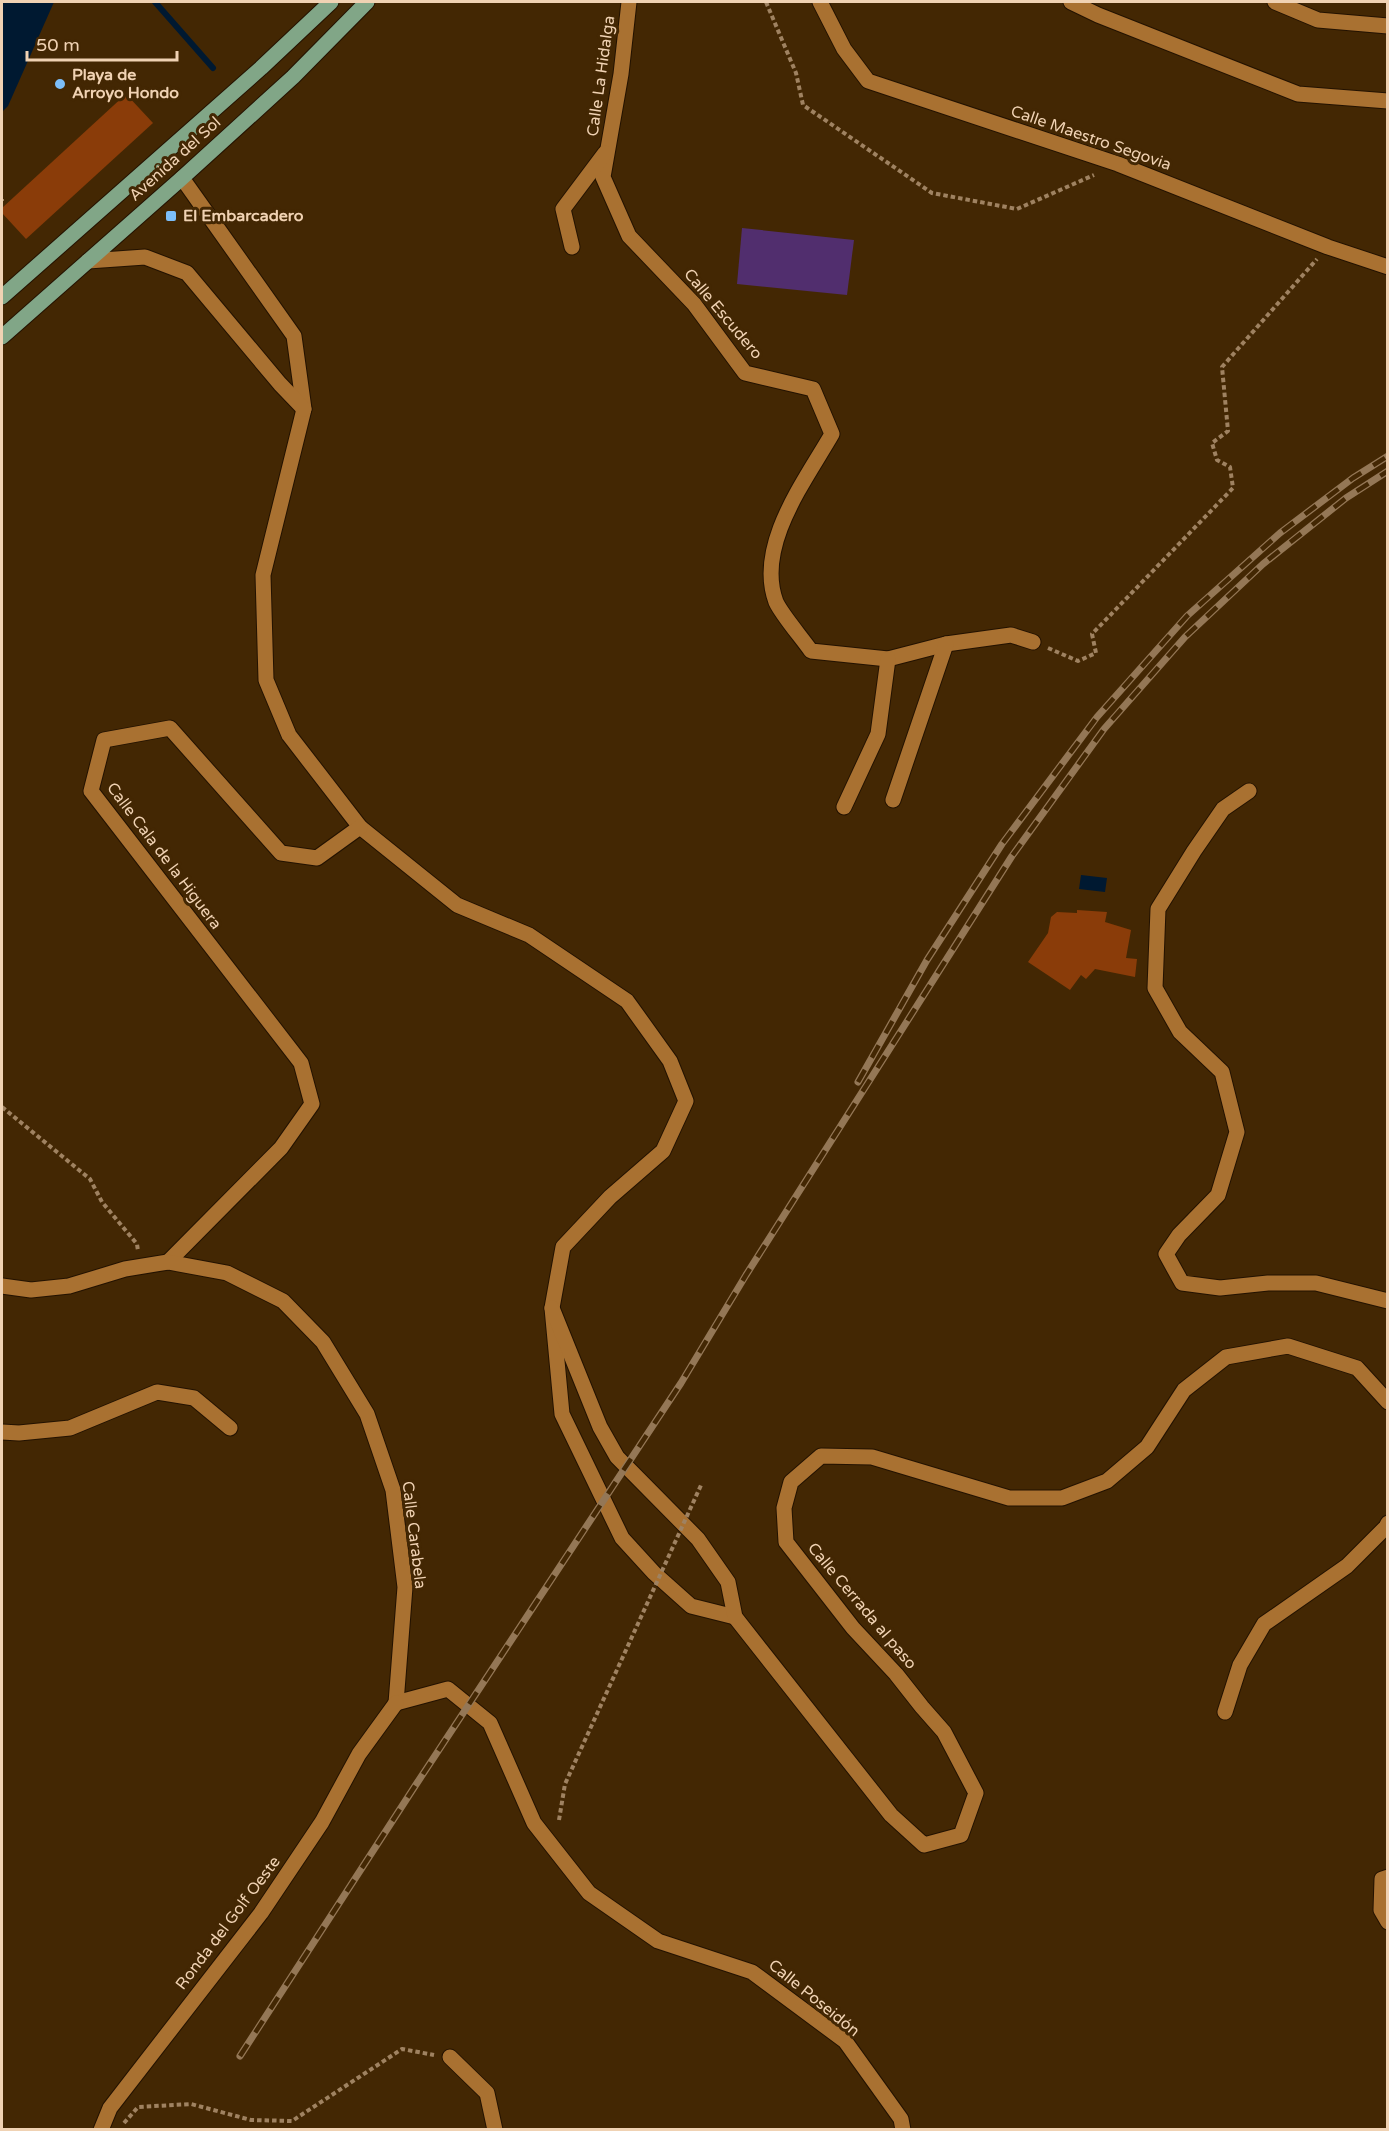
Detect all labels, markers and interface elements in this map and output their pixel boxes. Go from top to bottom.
street label: Calle La Hidalga [583,14,619,138]
scale bar [27,24,177,62]
text: 50 m [36,34,80,56]
place label: Playa de Arroyo Hondo [72,65,179,103]
marker: Playa de Arroyo Hondo [53,77,67,91]
street label: Calle Maestro Segovia [1008,101,1174,175]
street label: Avenida del Sol [125,113,225,205]
place label: El Embarcadero [183,206,304,226]
marker: El Embarcadero [164,209,178,223]
street label: Calle Escudero [679,265,767,363]
street label: Calle Cala de la Higuera [102,779,226,933]
street label: Calle Carabela [397,1480,431,1590]
street label: Calle Cerrada al paso [803,1539,921,1673]
street label: Ronda del Golf Oeste [171,1852,285,1994]
street label: Calle Poseidón [764,1955,864,2041]

